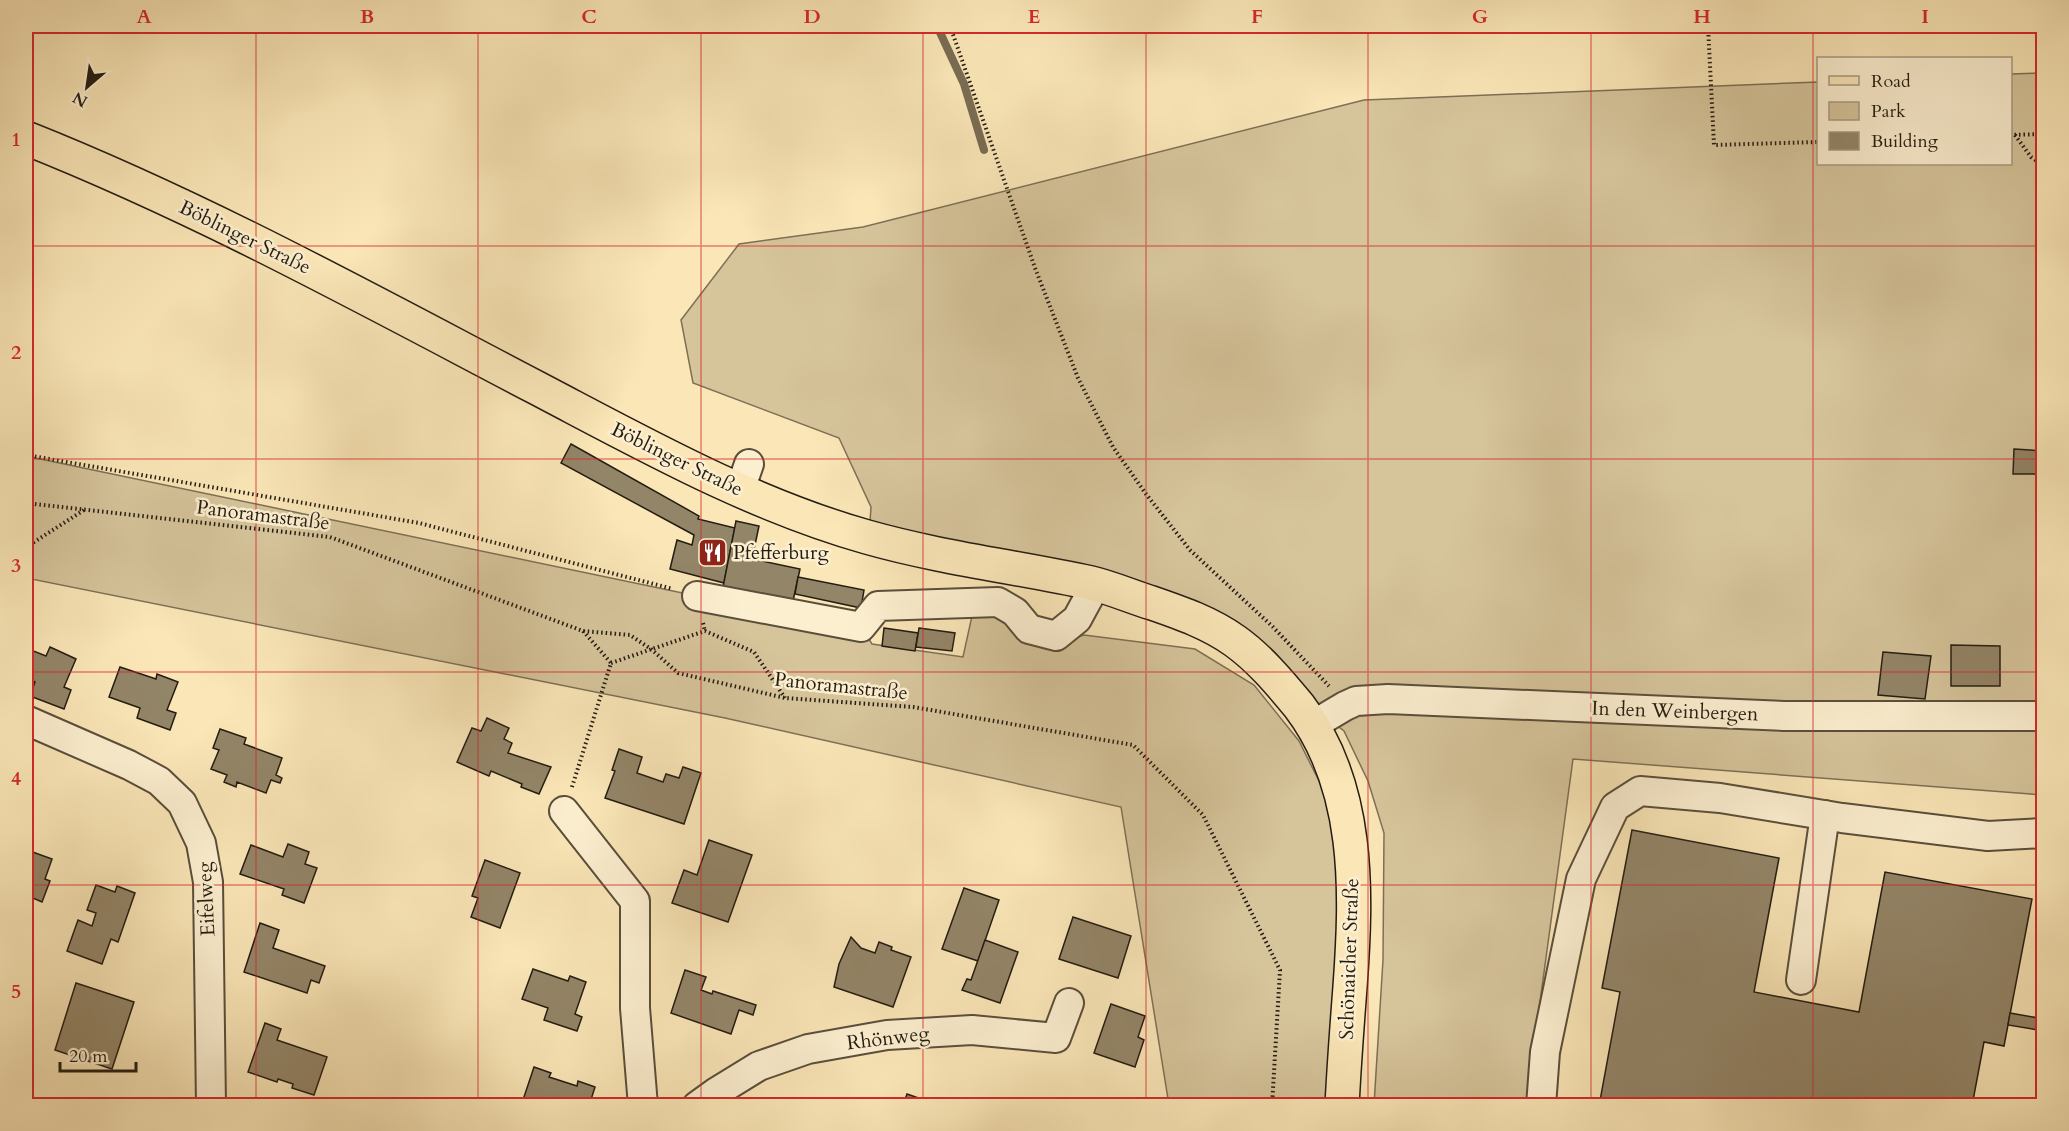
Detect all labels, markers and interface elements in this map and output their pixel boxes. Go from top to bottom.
text: A [136,3,152,30]
text: B [360,3,374,30]
text: C [581,3,597,30]
text: D [803,3,821,30]
text: E [1028,3,1040,30]
text: F [1251,3,1263,30]
text: G [1472,3,1488,30]
text: H [1693,3,1711,30]
text: I [1921,3,1929,30]
north arrow [57,57,117,117]
legend [1817,57,2012,165]
text: Road [1871,69,1911,94]
text: N [69,86,92,112]
text: Park [1871,99,1906,124]
text: 1 [11,126,21,153]
text: Building [1871,129,1939,154]
street label: Böblinger Straße [175,193,315,281]
text: 2 [11,339,21,366]
street label: Böblinger Straße [607,415,747,503]
street label: Panoramastraße [195,493,331,537]
restaurant icon: Pfefferburg [696,536,728,568]
place label: Pfefferburg [733,539,829,566]
text: 3 [11,552,21,579]
street label: Panoramastraße [773,666,909,706]
street label: In den Weinbergen [1591,695,1760,727]
text: 4 [11,765,21,792]
street label: Eifelweg [191,860,221,937]
street label: Schönaicher Straße [1333,878,1365,1040]
text: 5 [11,978,21,1005]
street label: Rhönweg [845,1019,932,1056]
scale bar [60,1035,136,1073]
text: 20 m [69,1044,108,1069]

